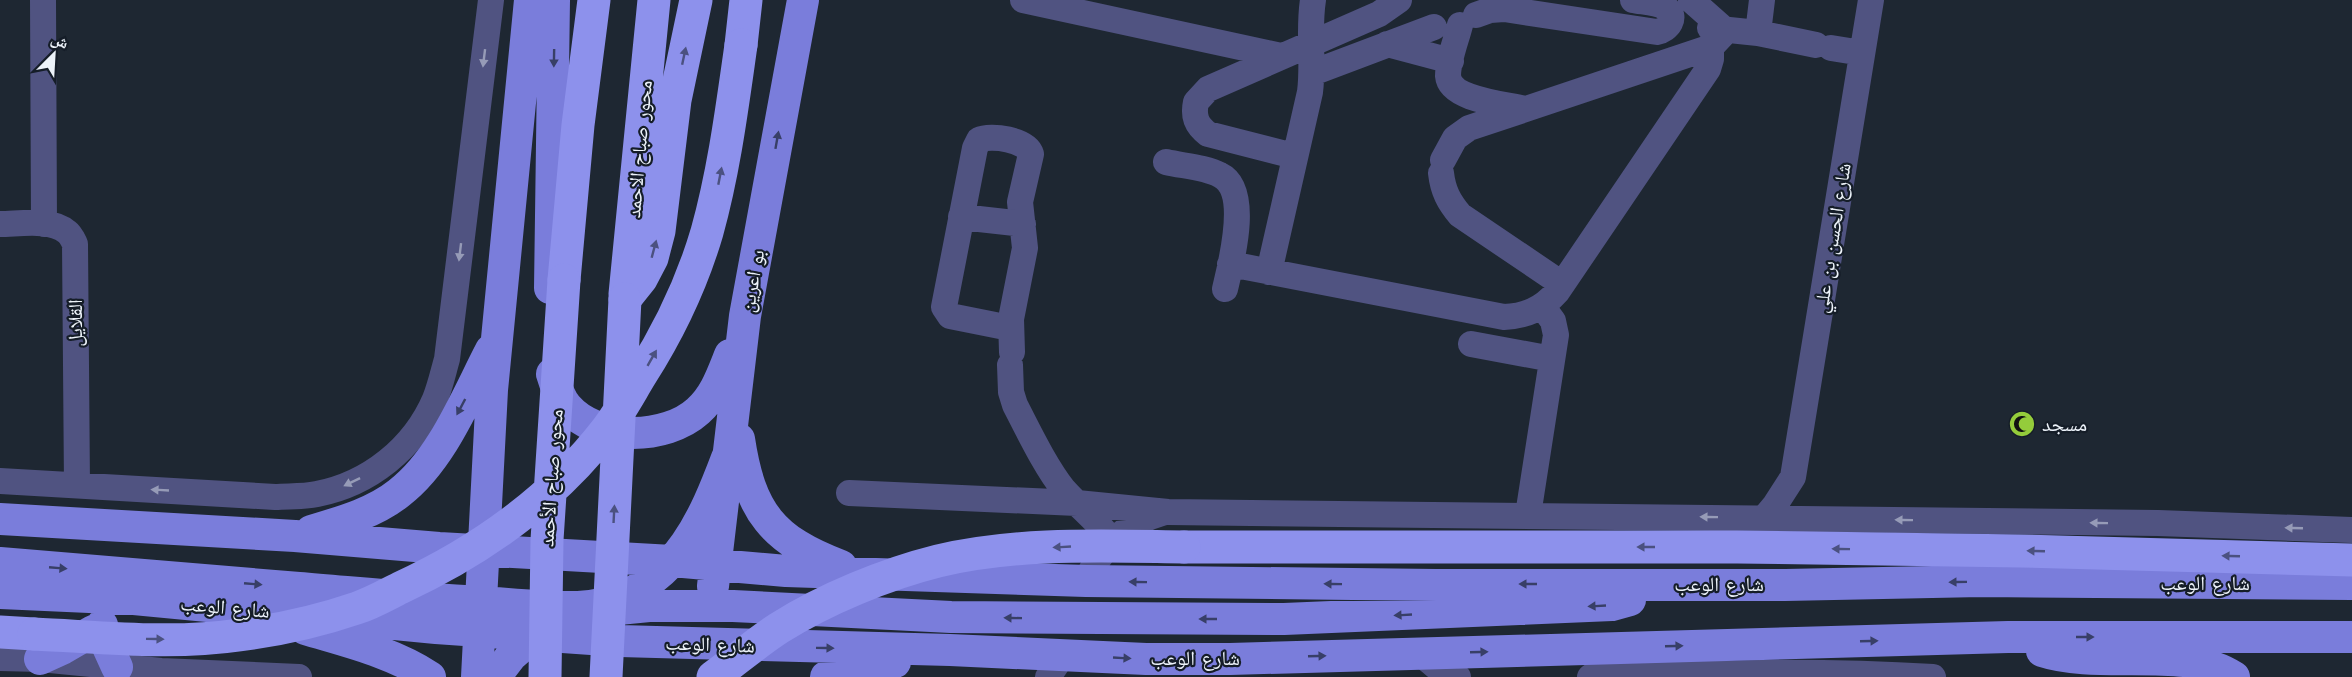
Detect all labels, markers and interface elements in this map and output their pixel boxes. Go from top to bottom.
north arrow [24,24,84,84]
text: ش [48,29,72,53]
one-way arrow [680,47,689,66]
one-way arrow [479,49,488,68]
one-way arrow [549,49,559,68]
street label: محور صباح الاحمد [621,79,658,219]
one-way arrow [773,130,782,149]
street label: شارع الحسن بن علي [1808,161,1860,315]
one-way arrow [716,166,725,185]
one-way arrow [650,240,659,258]
one-way arrow [456,242,465,261]
street label: بو اعرين [735,248,769,314]
street label: القلايل [63,299,87,347]
one-way arrow [646,350,657,366]
one-way arrow [456,399,466,416]
street label: محور صباح الأحمد [534,408,569,548]
mosque icon: مسجد [2007,409,2037,439]
place label: مسجد [2042,412,2087,436]
one-way arrow [344,477,361,487]
one-way arrow [150,485,169,495]
one-way arrow [610,504,619,523]
one-way arrow [1699,512,1718,522]
one-way arrow [1894,515,1913,525]
one-way arrow [2089,518,2108,527]
one-way arrow [2284,524,2303,533]
one-way arrow [1636,542,1655,552]
one-way arrow [1053,543,1072,552]
one-way arrow [1831,544,1850,553]
one-way arrow [2026,546,2045,556]
one-way arrow [2221,552,2240,561]
one-way arrow [49,563,68,573]
street label: شارع الوعب [2160,571,2250,596]
street label: شارع الوعب [1674,572,1764,597]
one-way arrow [1128,577,1147,587]
one-way arrow [1948,577,1967,587]
one-way arrow [243,579,262,589]
one-way arrow [1323,579,1342,589]
one-way arrow [1518,579,1537,589]
street label: شارع الوعب [179,591,271,624]
one-way arrow [1588,601,1607,610]
one-way arrow [1393,610,1412,619]
one-way arrow [1003,613,1022,623]
one-way arrow [1198,614,1217,624]
street label: شارع الوعب [665,630,755,659]
one-way arrow [2076,632,2095,642]
one-way arrow [145,634,164,644]
one-way arrow [1860,636,1879,646]
one-way arrow [1665,642,1684,651]
one-way arrow [816,643,835,653]
street label: شارع الوعب [1150,646,1240,671]
one-way arrow [1470,647,1489,657]
one-way arrow [1307,652,1326,661]
one-way arrow [1112,653,1131,662]

